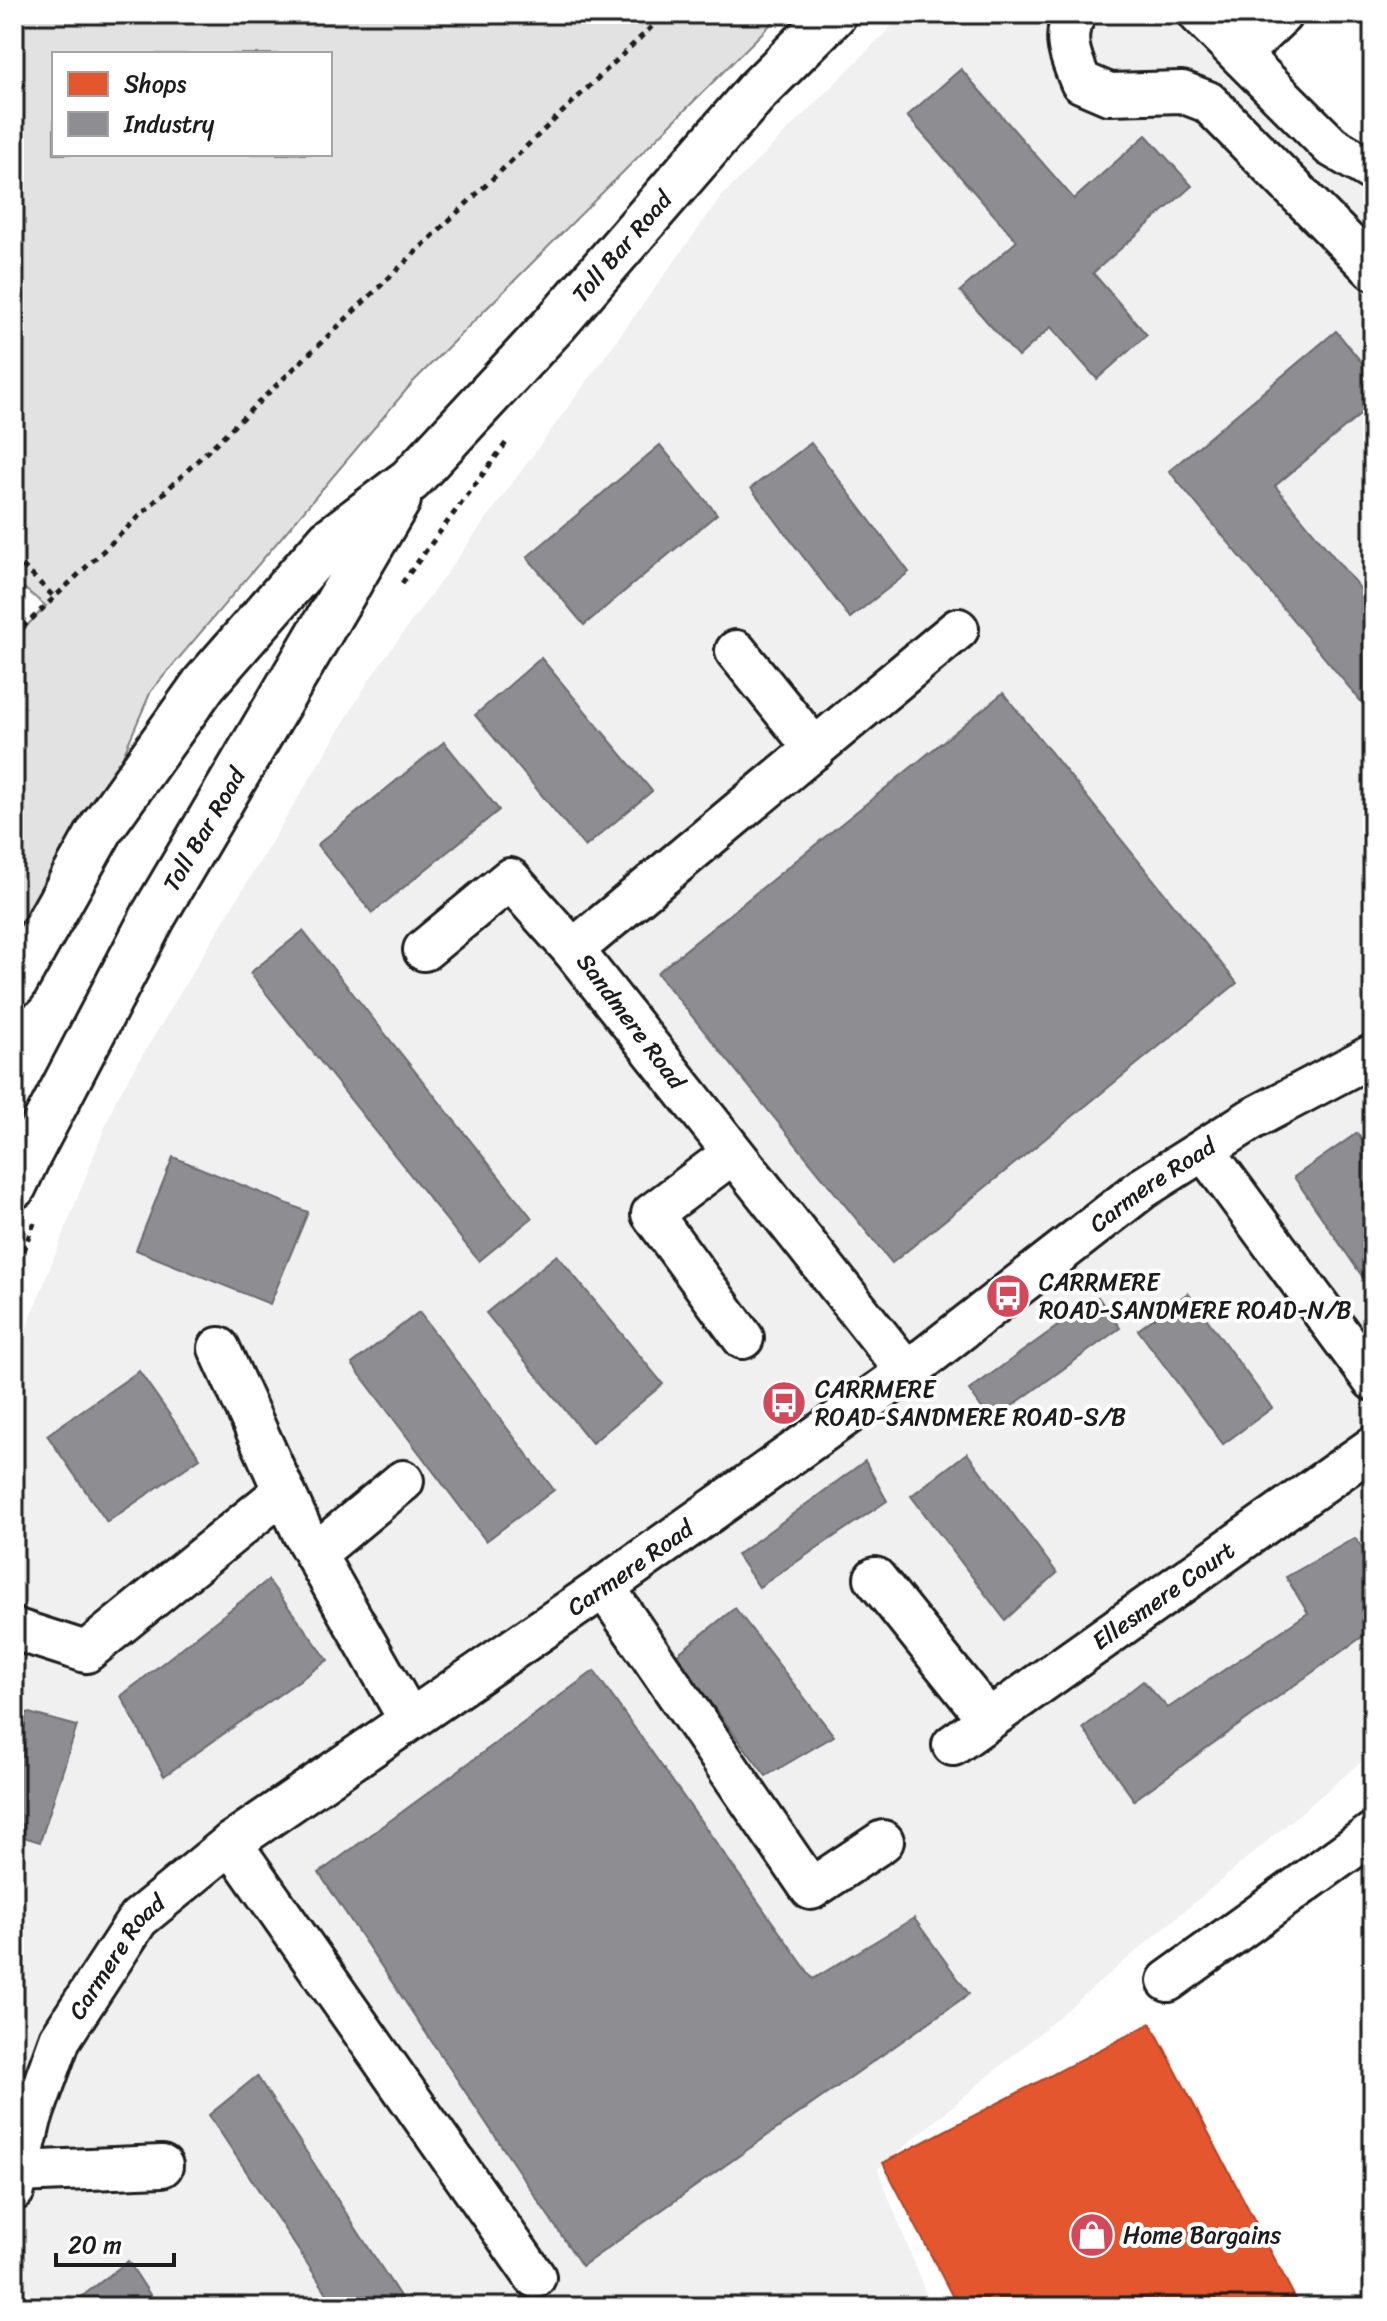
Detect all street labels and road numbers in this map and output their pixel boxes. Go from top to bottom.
street label: Toll Bar Road [561,179,684,313]
street label: Toll Bar Road [151,758,258,900]
street label: Sandmere Road [565,943,698,1100]
street label: Carmere Road [1080,1125,1226,1244]
street label: Carmere Road [558,1507,704,1628]
street label: Ellesmere Court [1083,1530,1244,1661]
street label: Carmere Road [57,1882,176,2028]

